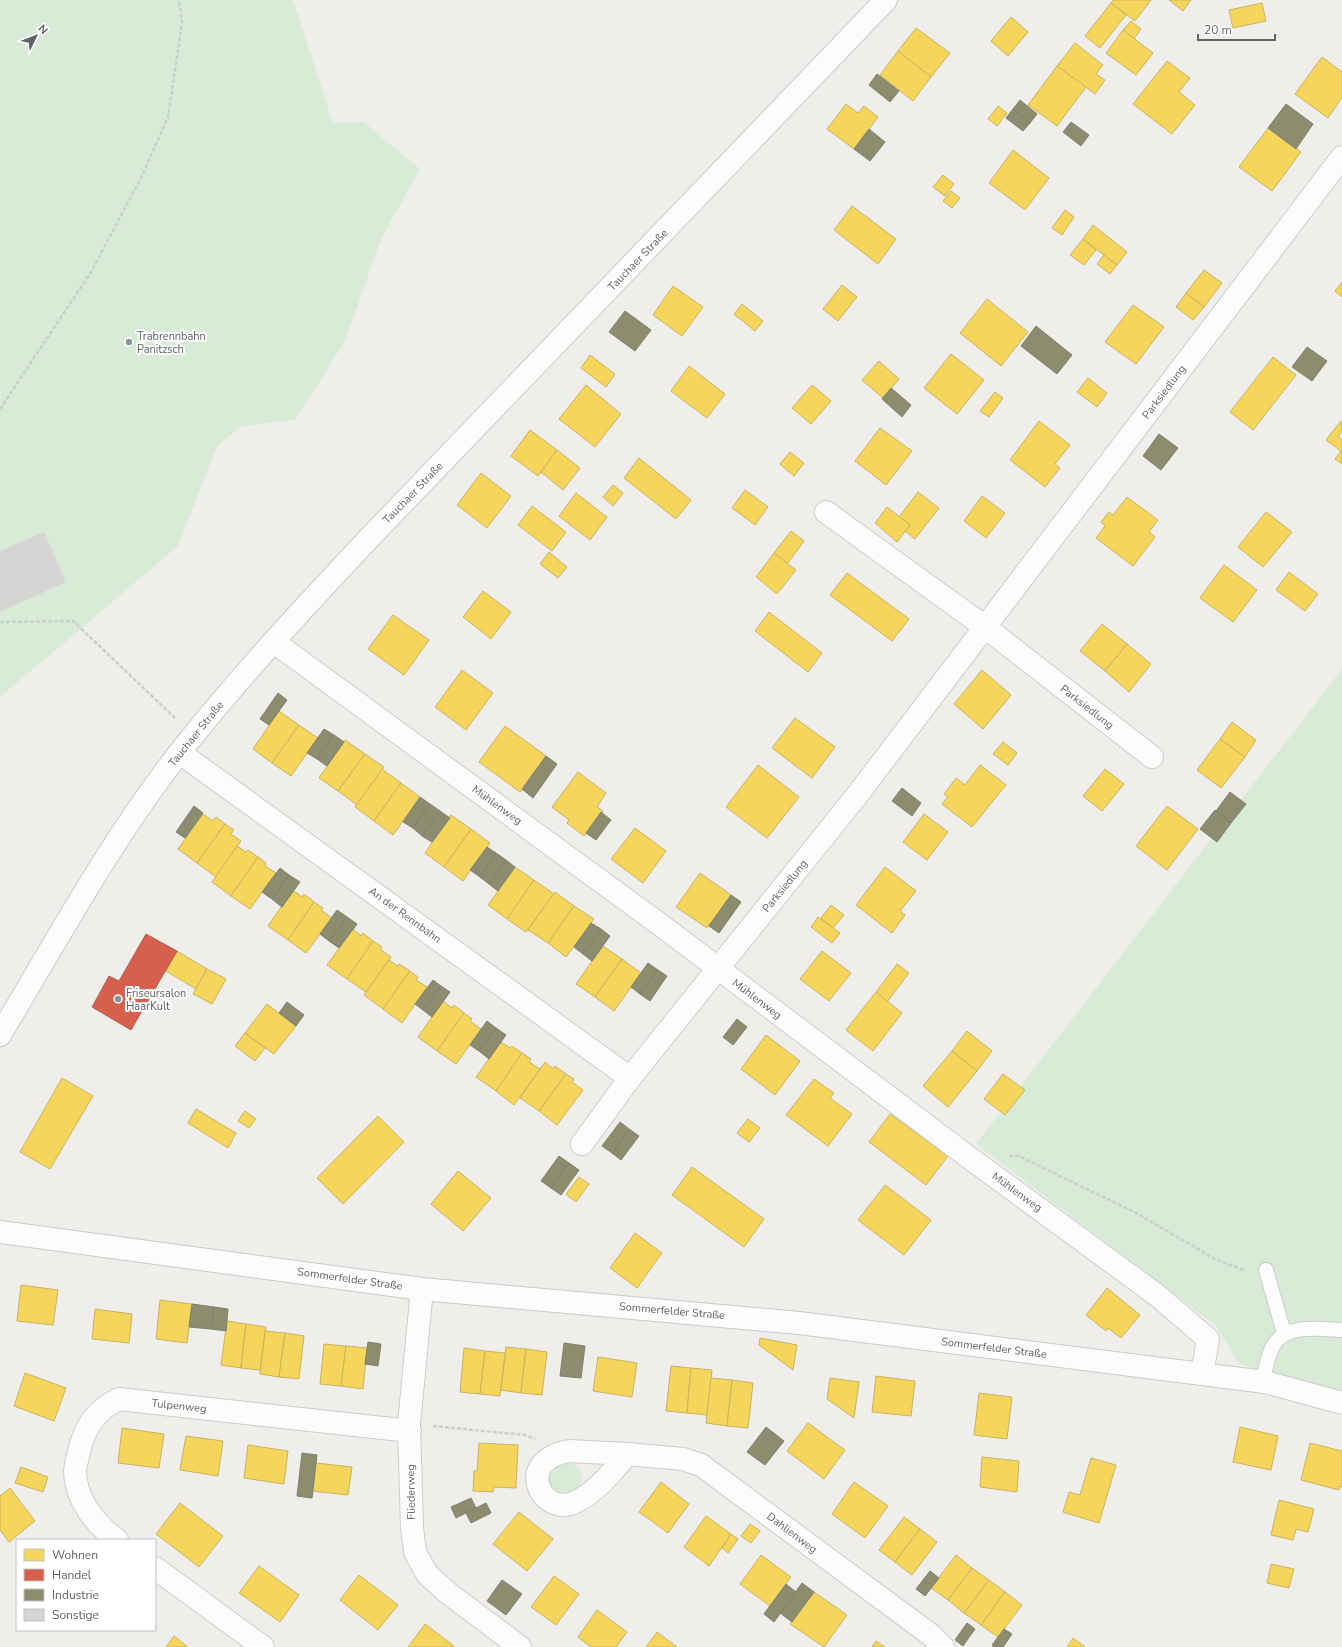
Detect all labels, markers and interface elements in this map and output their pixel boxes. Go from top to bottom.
north arrow [16,16,56,56]
scale bar [1198,16,1275,42]
text: N [35,21,51,38]
text: 20 m [1204,22,1232,38]
street label: Tauchaer Straße [605,226,671,294]
place label: Trabrennbahn Panitzsch [137,329,206,357]
marker: Trabrennbahn Panitzsch [124,337,134,347]
street label: Parksiedlung [1139,362,1189,422]
street label: Tauchaer Straße [380,459,446,527]
street label: Parksiedlung [1057,681,1117,733]
street label: Tauchaer Straße [165,698,227,770]
street label: Mühlenweg [469,782,525,828]
street label: Parksiedlung [759,856,811,916]
street label: An der Rennbahn [366,884,444,946]
street label: Mühlenweg [729,975,785,1023]
place label: Friseursalon HaarKult [126,986,186,1014]
marker: Friseursalon HaarKult [113,994,123,1004]
street label: Mühlenweg [989,1169,1045,1215]
street label: Sommerfelder Straße [296,1264,404,1294]
street label: Sommerfelder Straße [618,1299,726,1323]
street label: Sommerfelder Straße [940,1334,1048,1362]
street label: Tulpenweg [151,1396,207,1416]
street label: Fliederweg [403,1464,419,1520]
street label: Dahlienweg [764,1509,820,1557]
legend [16,1539,156,1631]
text: Wohnen [52,1547,98,1563]
text: Handel [52,1567,92,1583]
text: Industrie [52,1587,99,1603]
text: Sonstige [52,1607,99,1623]

